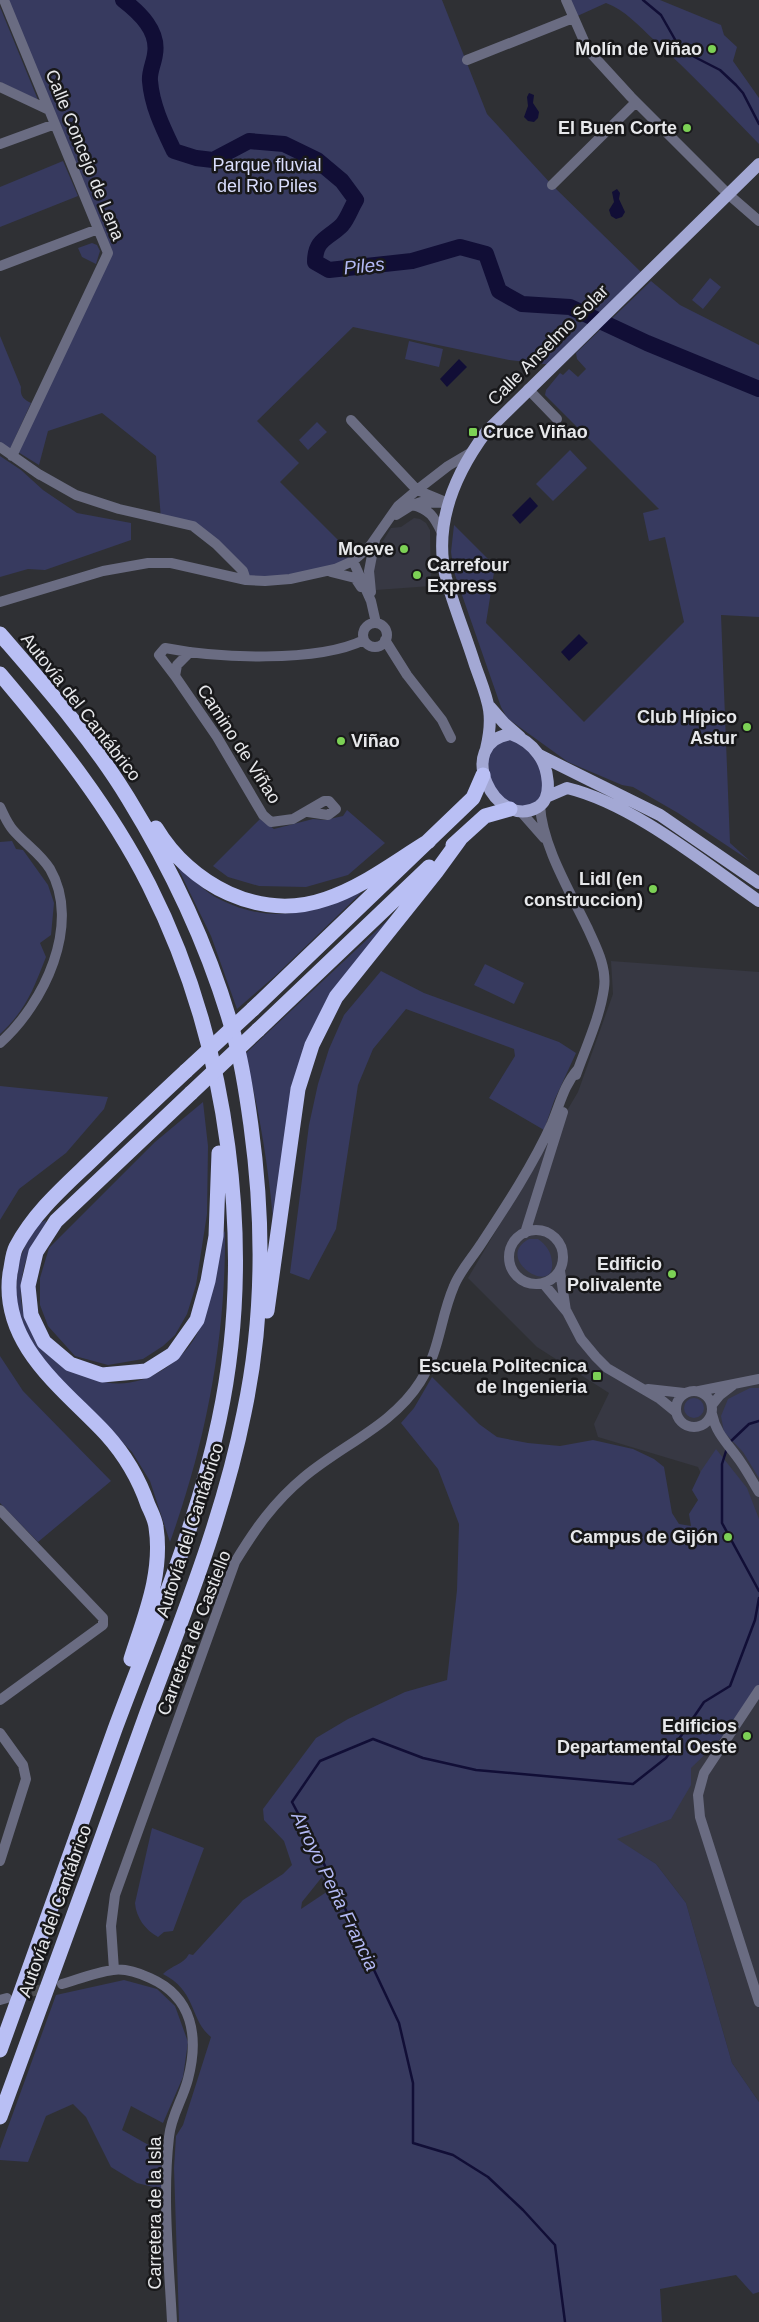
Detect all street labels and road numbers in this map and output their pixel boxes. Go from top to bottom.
street label: Calle Concejo de Lena [42,67,129,244]
street label: Calle Anselmo Solar [484,281,612,409]
street label: Autovía del Cantábrico [17,629,145,785]
street label: Camino de Viñao [193,681,285,807]
street label: Autovía del Cantábrico [152,1440,228,1620]
street label: Carretera de Castiello [153,1548,235,1718]
street label: Autovía del Cantábrico [14,1822,96,2000]
street label: Carretera de la Isla [145,2135,165,2290]

